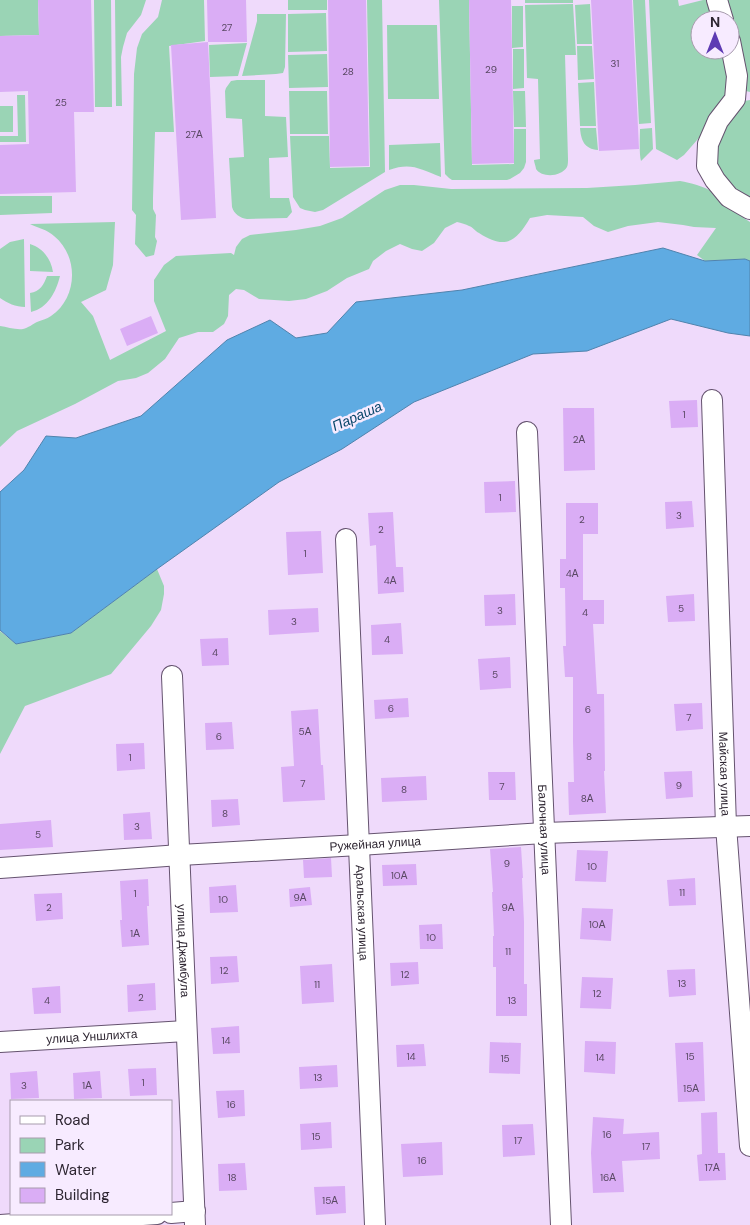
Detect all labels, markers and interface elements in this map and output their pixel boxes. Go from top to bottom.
north arrow [690,10,740,60]
text: N [710,13,720,31]
house number: 27 [222,21,232,34]
house number: 31 [611,57,619,70]
house number: 29 [485,63,497,76]
house number: 28 [342,65,354,78]
house number: 25 [55,96,67,109]
house number: 27А [185,128,203,141]
water label: Параша [329,397,385,435]
house number: 1 [682,408,686,421]
house number: 2А [573,433,586,446]
house number: 1 [498,491,502,504]
house number: 3 [676,509,682,522]
house number: 2 [579,513,585,526]
house number: 2 [378,523,384,536]
house number: 1 [303,547,307,560]
house number: 4А [566,567,579,580]
house number: 4А [384,574,397,587]
house number: 5 [678,602,684,615]
house number: 3 [497,604,503,617]
house number: 4 [582,606,588,619]
house number: 3 [291,615,297,628]
house number: 4 [384,633,390,646]
house number: 4 [212,646,218,659]
house number: 5 [492,668,498,681]
house number: 6 [388,702,394,715]
house number: 6 [585,703,591,716]
house number: 7 [686,711,692,724]
house number: 5А [299,725,312,738]
house number: 6 [216,730,222,743]
street label: Майская улица [715,731,734,817]
house number: 8 [586,750,592,763]
house number: 1 [128,751,132,764]
house number: 7 [300,777,306,790]
house number: 9 [676,779,682,792]
house number: 7 [499,780,505,793]
house number: 8 [401,783,407,796]
street label: Балочная улица [534,784,554,875]
house number: 8А [581,792,594,805]
house number: 8 [222,807,228,820]
house number: 3 [134,820,140,833]
house number: 5 [35,828,41,841]
street label: Ружейная улица [329,833,422,855]
house number: 9 [504,857,510,870]
house number: 10 [587,860,597,873]
street label: Аральская улица [352,865,372,961]
house number: 10А [391,869,408,882]
house number: 11 [679,886,685,899]
house number: 1 [133,887,137,900]
house number: 9А [294,891,307,904]
house number: 10 [218,893,228,906]
house number: 2 [46,901,52,914]
house number: 9А [502,901,515,914]
street label: улица Джамбула [173,904,193,998]
house number: 10А [589,918,606,931]
house number: 1А [130,927,140,940]
house number: 10 [426,931,436,944]
house number: 11 [505,945,511,958]
house number: 12 [220,964,229,977]
house number: 12 [401,968,410,981]
house number: 13 [677,977,687,990]
house number: 11 [314,978,320,991]
house number: 12 [593,987,602,1000]
house number: 2 [138,991,144,1004]
house number: 4 [44,994,50,1007]
house number: 13 [507,994,517,1007]
street label: улица Уншлихта [46,1026,138,1047]
house number: 14 [221,1034,231,1047]
house number: 14 [406,1050,416,1063]
house number: 15 [685,1050,695,1063]
house number: 14 [595,1051,605,1064]
house number: 15 [500,1052,510,1065]
house number: 13 [313,1071,323,1084]
house number: 1 [141,1076,145,1089]
house number: 3 [21,1079,27,1092]
house number: 1А [82,1079,92,1092]
house number: 15А [683,1082,699,1095]
house number: 16 [226,1098,236,1111]
legend [10,1100,172,1215]
text: Road [55,1110,90,1130]
house number: 16 [602,1128,612,1141]
house number: 15 [311,1130,321,1143]
house number: 17 [514,1134,522,1147]
text: Park [55,1135,85,1155]
house number: 17 [642,1140,650,1153]
house number: 16 [417,1154,427,1167]
text: Water [55,1160,97,1180]
house number: 17А [704,1161,720,1174]
house number: 18 [227,1171,237,1184]
house number: 16А [600,1171,616,1184]
text: Building [55,1185,110,1205]
house number: 15А [322,1194,338,1207]

